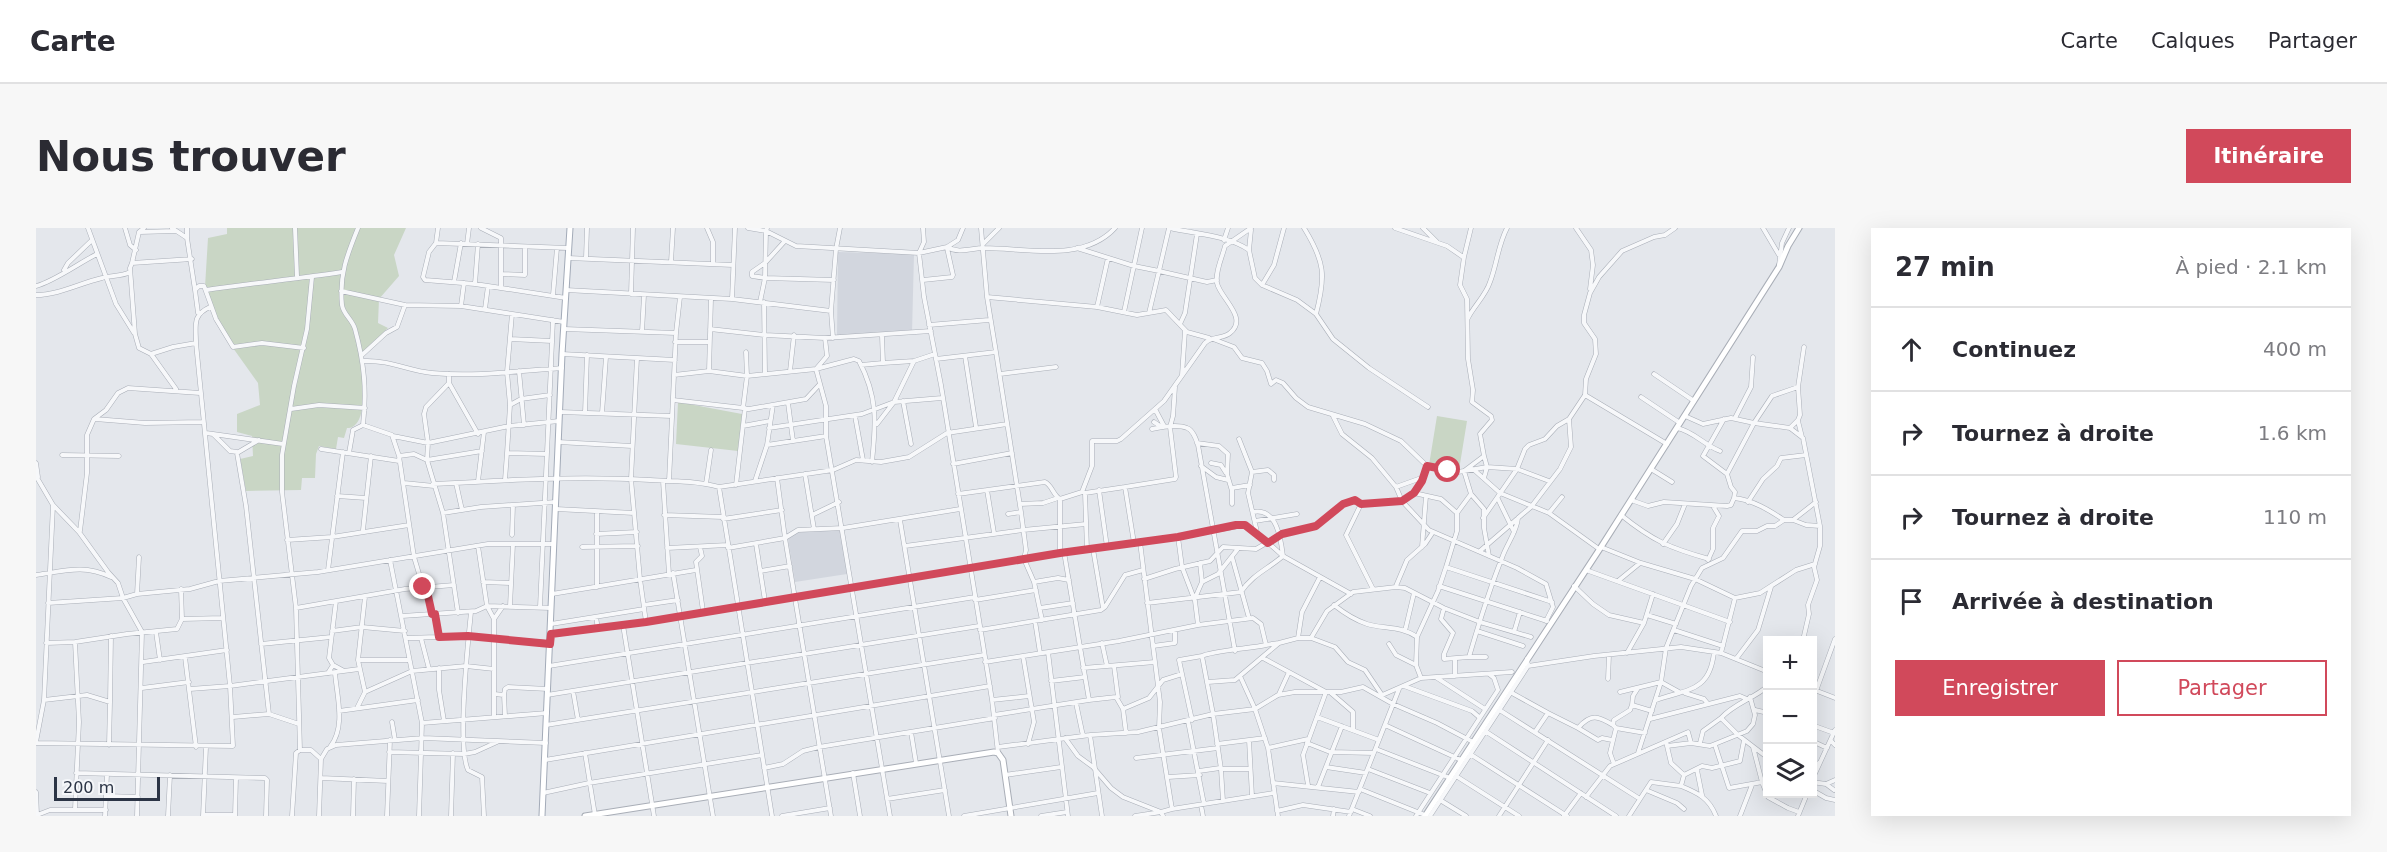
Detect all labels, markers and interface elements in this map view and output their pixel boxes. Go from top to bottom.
text: Carte [30,25,116,58]
text: Carte [2061,29,2118,53]
text: Calques [2151,29,2235,53]
text: Partager [2268,29,2357,53]
button: Itinéraire [2186,129,2351,183]
text: Nous trouver [36,132,346,181]
text: 27 min [1895,252,1995,282]
text: À pied · 2.1 km [2175,255,2327,279]
icon: ahead [1895,333,1928,366]
text: Continuez [1952,337,2076,362]
text: 400 m [2263,337,2327,361]
icon: right [1895,417,1928,450]
text: Tournez à droite [1952,421,2154,446]
text: 1.6 km [2258,421,2327,445]
route start [1434,456,1460,482]
icon: right [1895,501,1928,534]
text: Tournez à droite [1952,505,2154,530]
text: 110 m [2263,505,2327,529]
route end [409,573,435,599]
icon: arrive [1895,585,1928,618]
text: Arrivée à destination [1952,589,2214,614]
map controls [1763,636,1817,798]
button: + [1763,636,1817,690]
button: Enregistrer [1895,660,2105,716]
button: Partager [2117,660,2327,716]
button: − [1763,690,1817,744]
button: layers [1763,744,1817,798]
scale bar [54,774,160,802]
text: 200 m [63,778,114,797]

